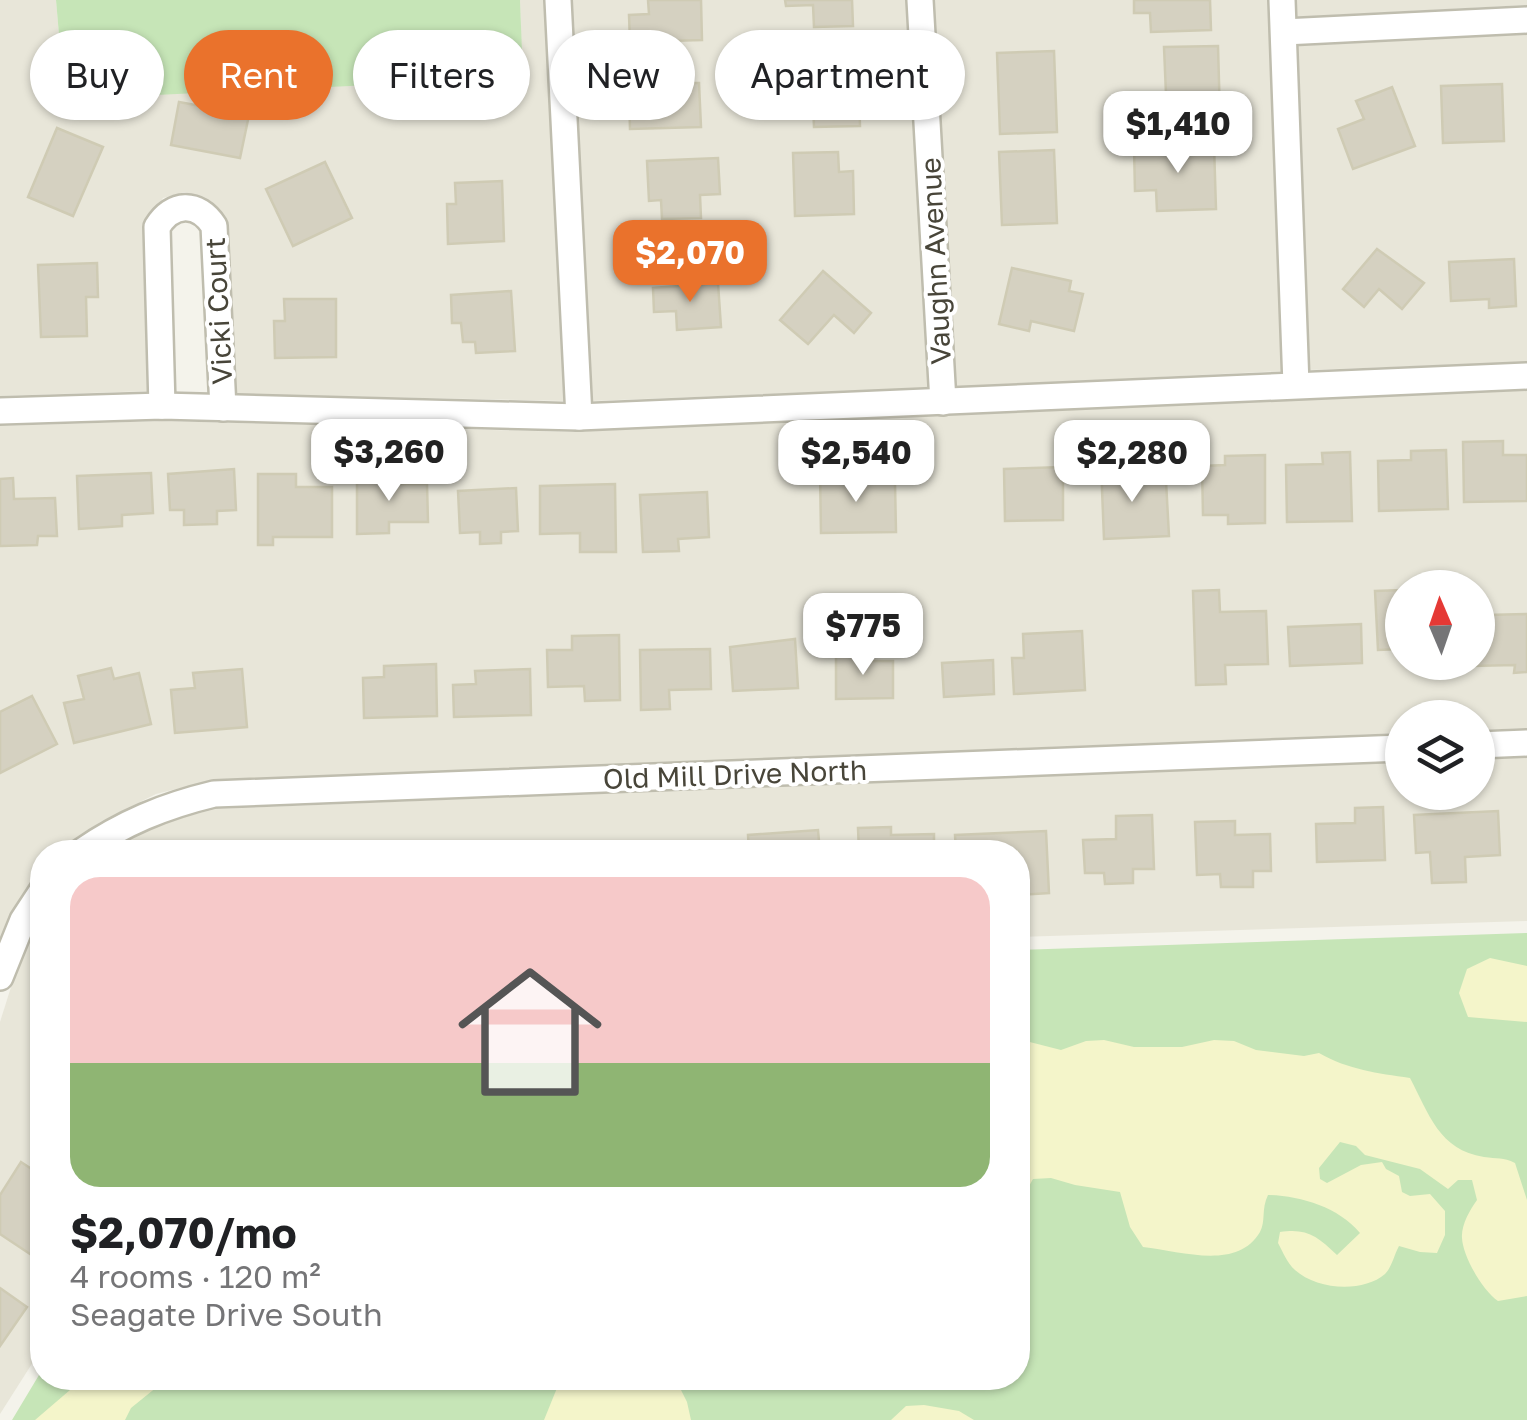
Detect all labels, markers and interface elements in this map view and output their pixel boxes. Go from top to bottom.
chip: Buy [30,30,164,120]
chip: Rent [184,30,333,120]
chip: Filters [353,30,530,120]
chip: New [550,30,695,120]
chip: Apartment [715,30,965,120]
pin: $1,410 [1097,91,1259,176]
text: $1,410 [1125,104,1231,142]
street label: Vaughn Avenue [913,157,957,365]
pin: $2,070 [609,220,771,305]
text: $2,070 [635,233,745,271]
street label: Vicki Court [198,237,238,385]
pin: $3,260 [308,419,470,504]
pin: $2,540 [775,420,937,505]
pin: $2,280 [1051,420,1213,505]
text: $3,260 [333,432,445,470]
text: $2,540 [800,433,912,471]
text: $2,280 [1076,433,1188,471]
north arrow [1385,570,1495,680]
map controls [1385,570,1495,810]
pin: $775 [804,593,922,678]
text: $775 [825,606,901,644]
button: layers [1385,700,1495,810]
street label: Old Mill Drive North [602,753,868,795]
icon: home [440,942,620,1122]
text: $2,070/mo [70,1207,297,1257]
text: 4 rooms · 120 m² [70,1257,321,1295]
text: Seagate Drive South [70,1295,383,1333]

